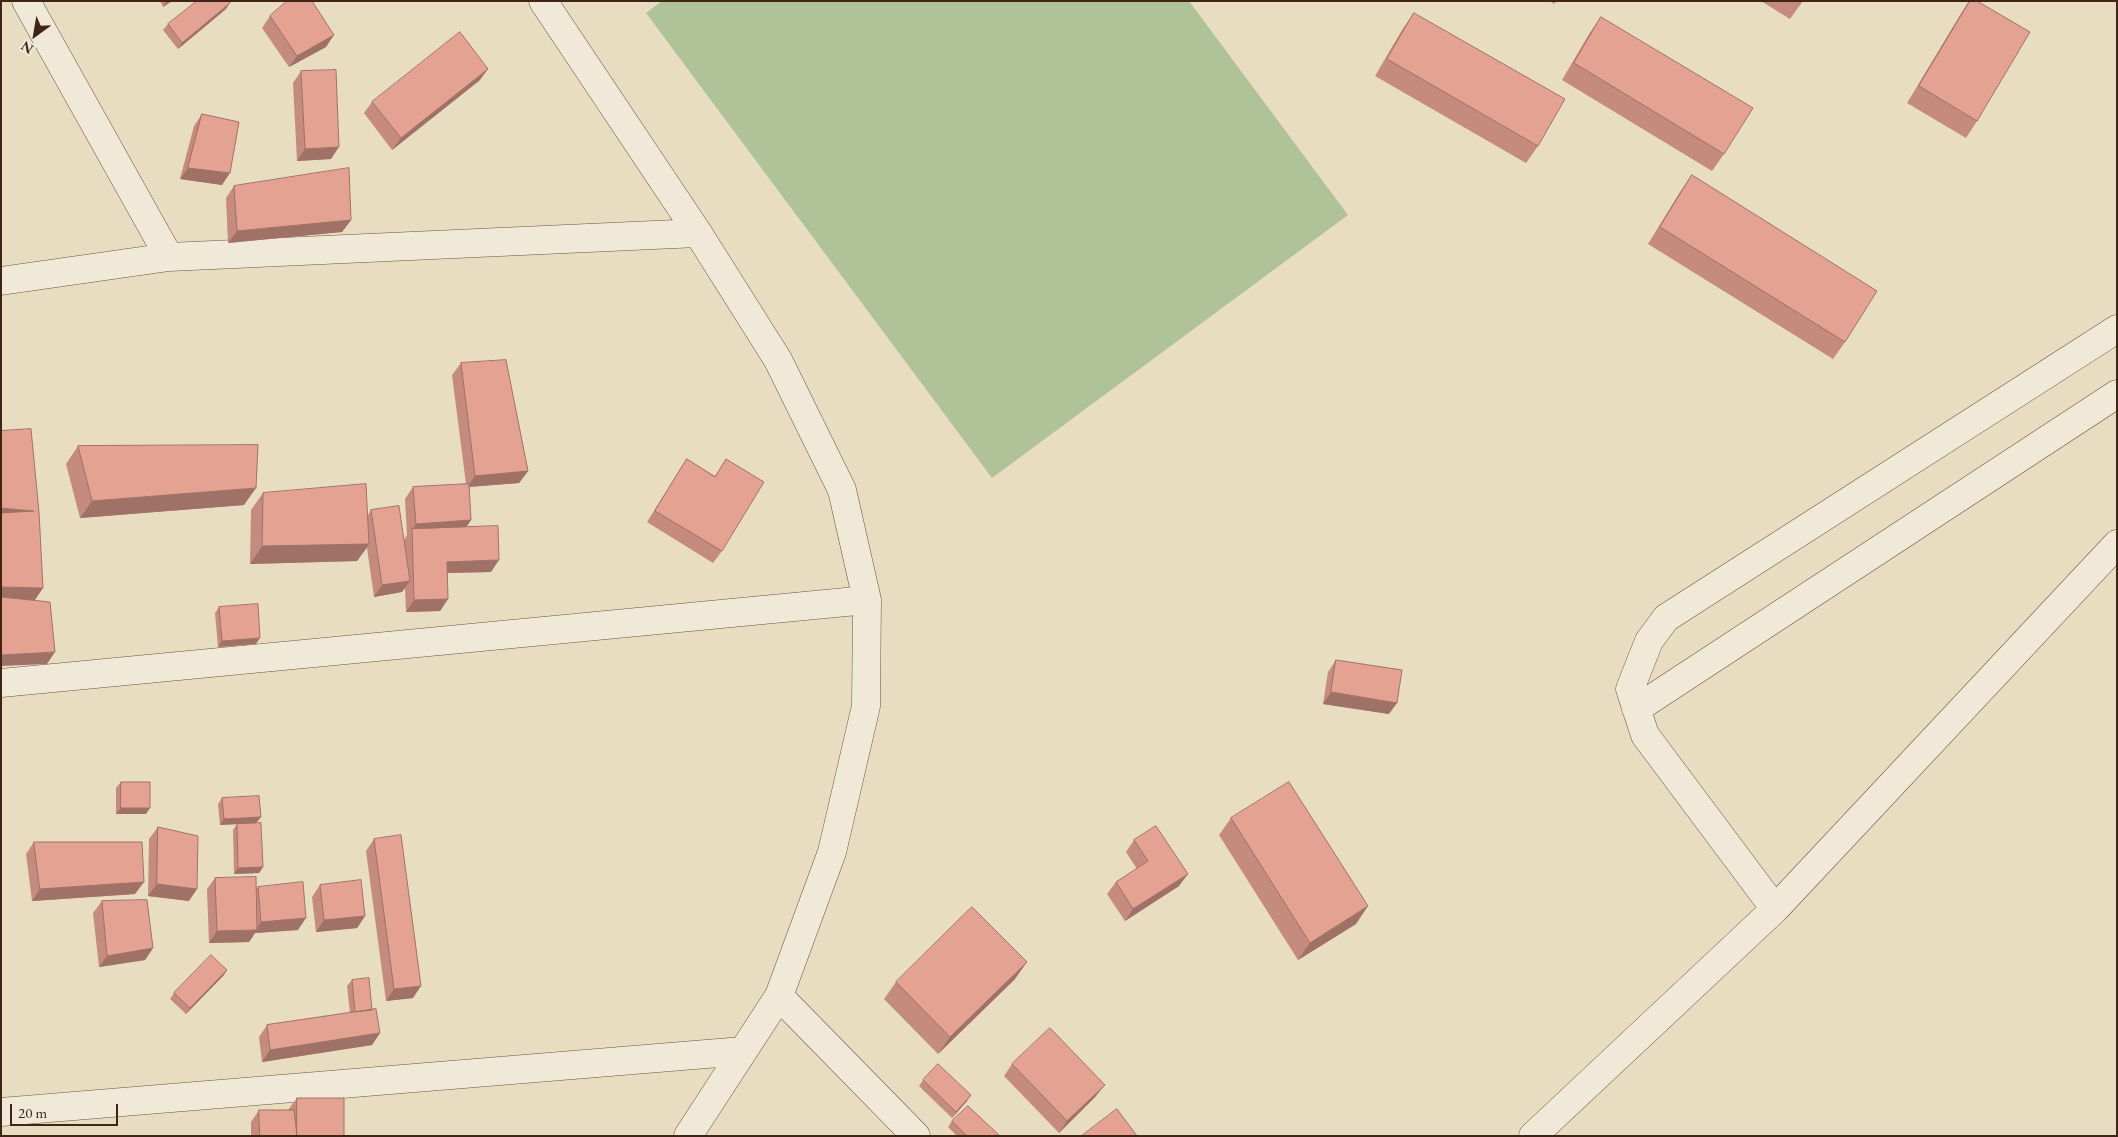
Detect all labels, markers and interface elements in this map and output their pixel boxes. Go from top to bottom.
north arrow [10,10,60,60]
text: N [17,37,37,58]
scale bar [12,1094,120,1126]
text: 20 m [18,1103,47,1122]

